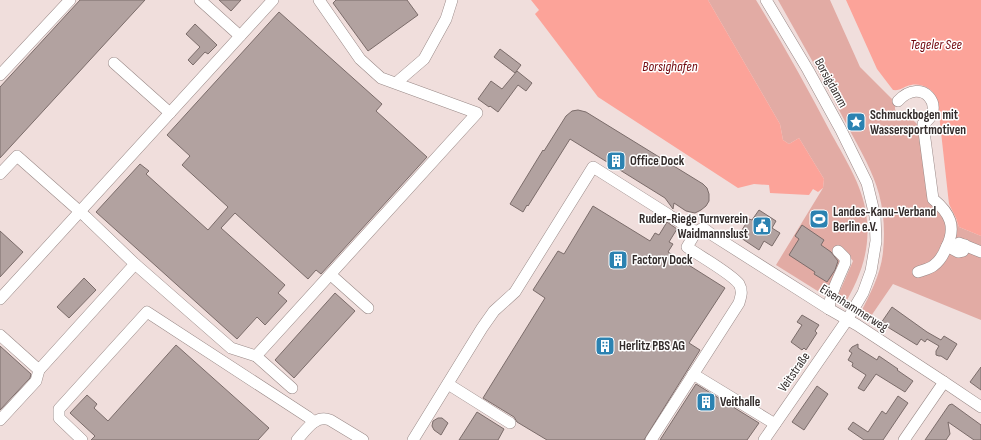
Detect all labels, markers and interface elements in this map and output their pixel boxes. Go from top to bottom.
water label: Tegeler See [910,36,963,53]
street label: Borsigdamm [811,55,851,111]
water label: Borsighafen [642,58,698,75]
place label: Schmuckbogen mit Wassersportmotiven [870,107,966,138]
place icon: Schmuckbogen mit Wassersportmotiven [845,111,867,133]
building icon: Office Dock [605,150,627,172]
place label: Office Dock [630,153,685,169]
place label: Landes-Kanu-Verband Berlin e.V. [833,204,936,235]
sports icon: Landes-Kanu-Verband Berlin e.V. [808,208,830,230]
place label: Ruder-Riege Turnverein Waidmannslust [639,211,749,242]
public building icon: Ruder-Riege Turnverein Waidmannslust [751,215,773,237]
building icon: Factory Dock [607,249,629,271]
place label: Factory Dock [632,252,693,268]
street label: Eisenhammerweg [817,281,891,335]
building icon: Herlitz PBS AG [594,335,616,357]
place label: Herlitz PBS AG [619,338,685,354]
street label: Veitstraße [775,349,813,395]
building icon: Veithalle [695,391,717,413]
place label: Veithalle [720,394,761,410]

